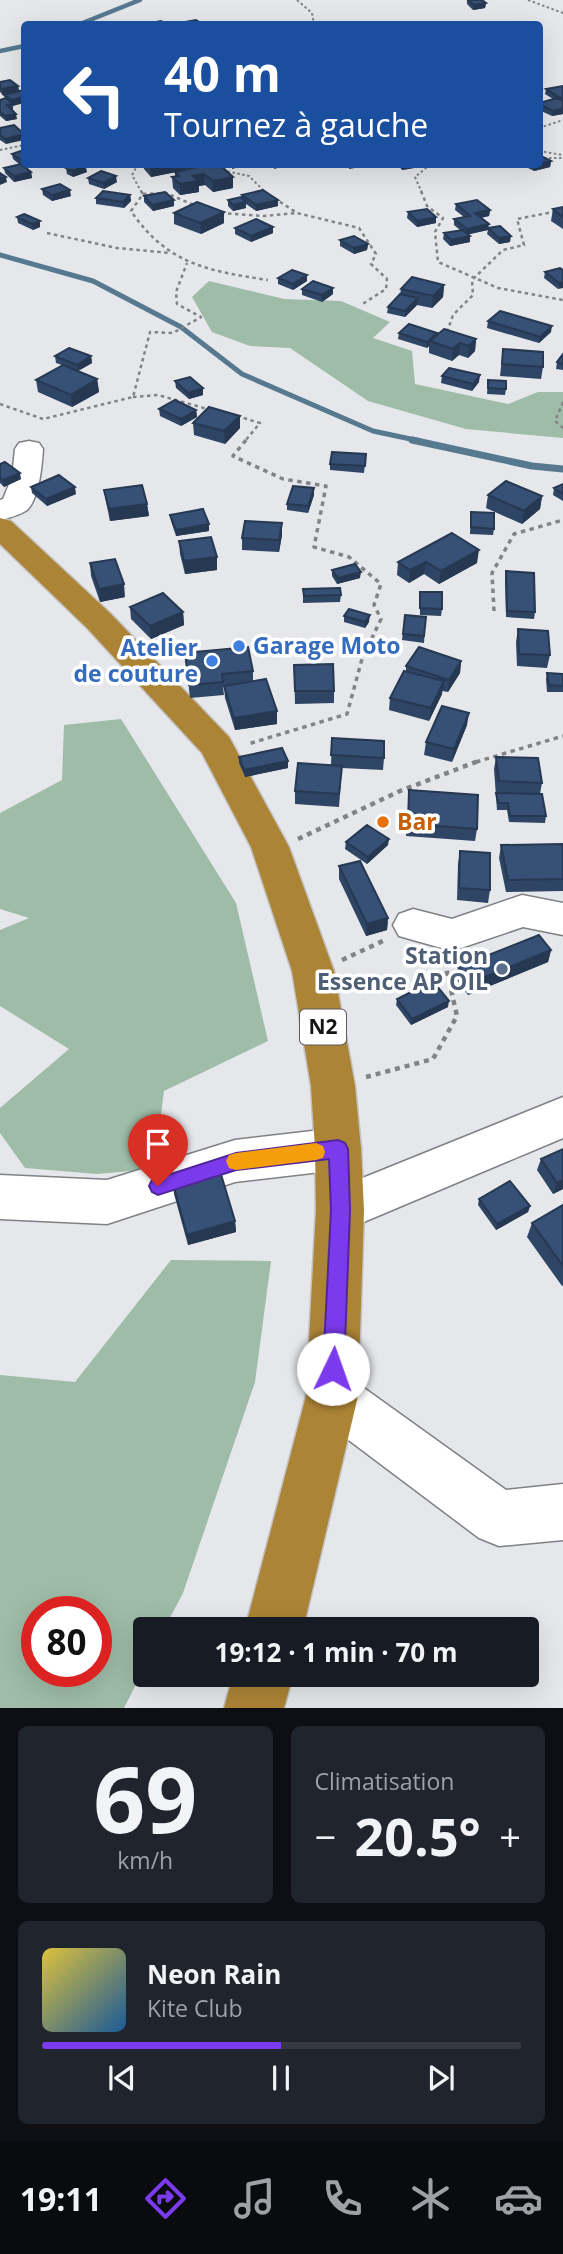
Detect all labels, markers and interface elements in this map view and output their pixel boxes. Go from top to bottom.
text: 40 m [164,40,281,106]
icon: left [49,49,140,140]
text: Tournez à gauche [164,103,428,146]
place label: Garage Moto [253,629,401,661]
place label: Atelier de couture [74,631,198,689]
marker: Garage Moto [231,638,247,654]
marker: Atelier de couture [204,653,220,669]
place label: Bar [397,805,437,837]
marker: Bar [375,814,391,830]
place label: Station Essence AP OIL [317,939,488,997]
marker: Station Essence AP OIL [494,961,510,977]
road number: N2 [300,1010,346,1044]
pin [128,1114,188,1186]
icon: arrive [139,1125,177,1163]
position arrow [296,1332,370,1406]
speed limit sign: 80 [21,1596,112,1687]
text: 19:12 · 1 min · 70 m [215,1634,457,1670]
text: 69 [93,1736,197,1860]
text: Climatisation [315,1765,454,1797]
text: 20.5° [355,1800,481,1871]
text: − [315,1810,336,1862]
text: + [499,1810,521,1862]
text: km/h [117,1844,173,1876]
text: Neon Rain [147,1956,281,1992]
text: Kite Club [147,1992,242,2024]
icon: previous [103,2059,141,2097]
icon: pause [262,2059,300,2097]
icon: next [422,2059,460,2097]
icon: directions [141,2174,190,2223]
icon: music [230,2174,279,2223]
icon: phone [318,2174,367,2223]
icon: climate [406,2174,455,2223]
icon: car [494,2174,543,2223]
text: 19:11 [20,2177,102,2220]

